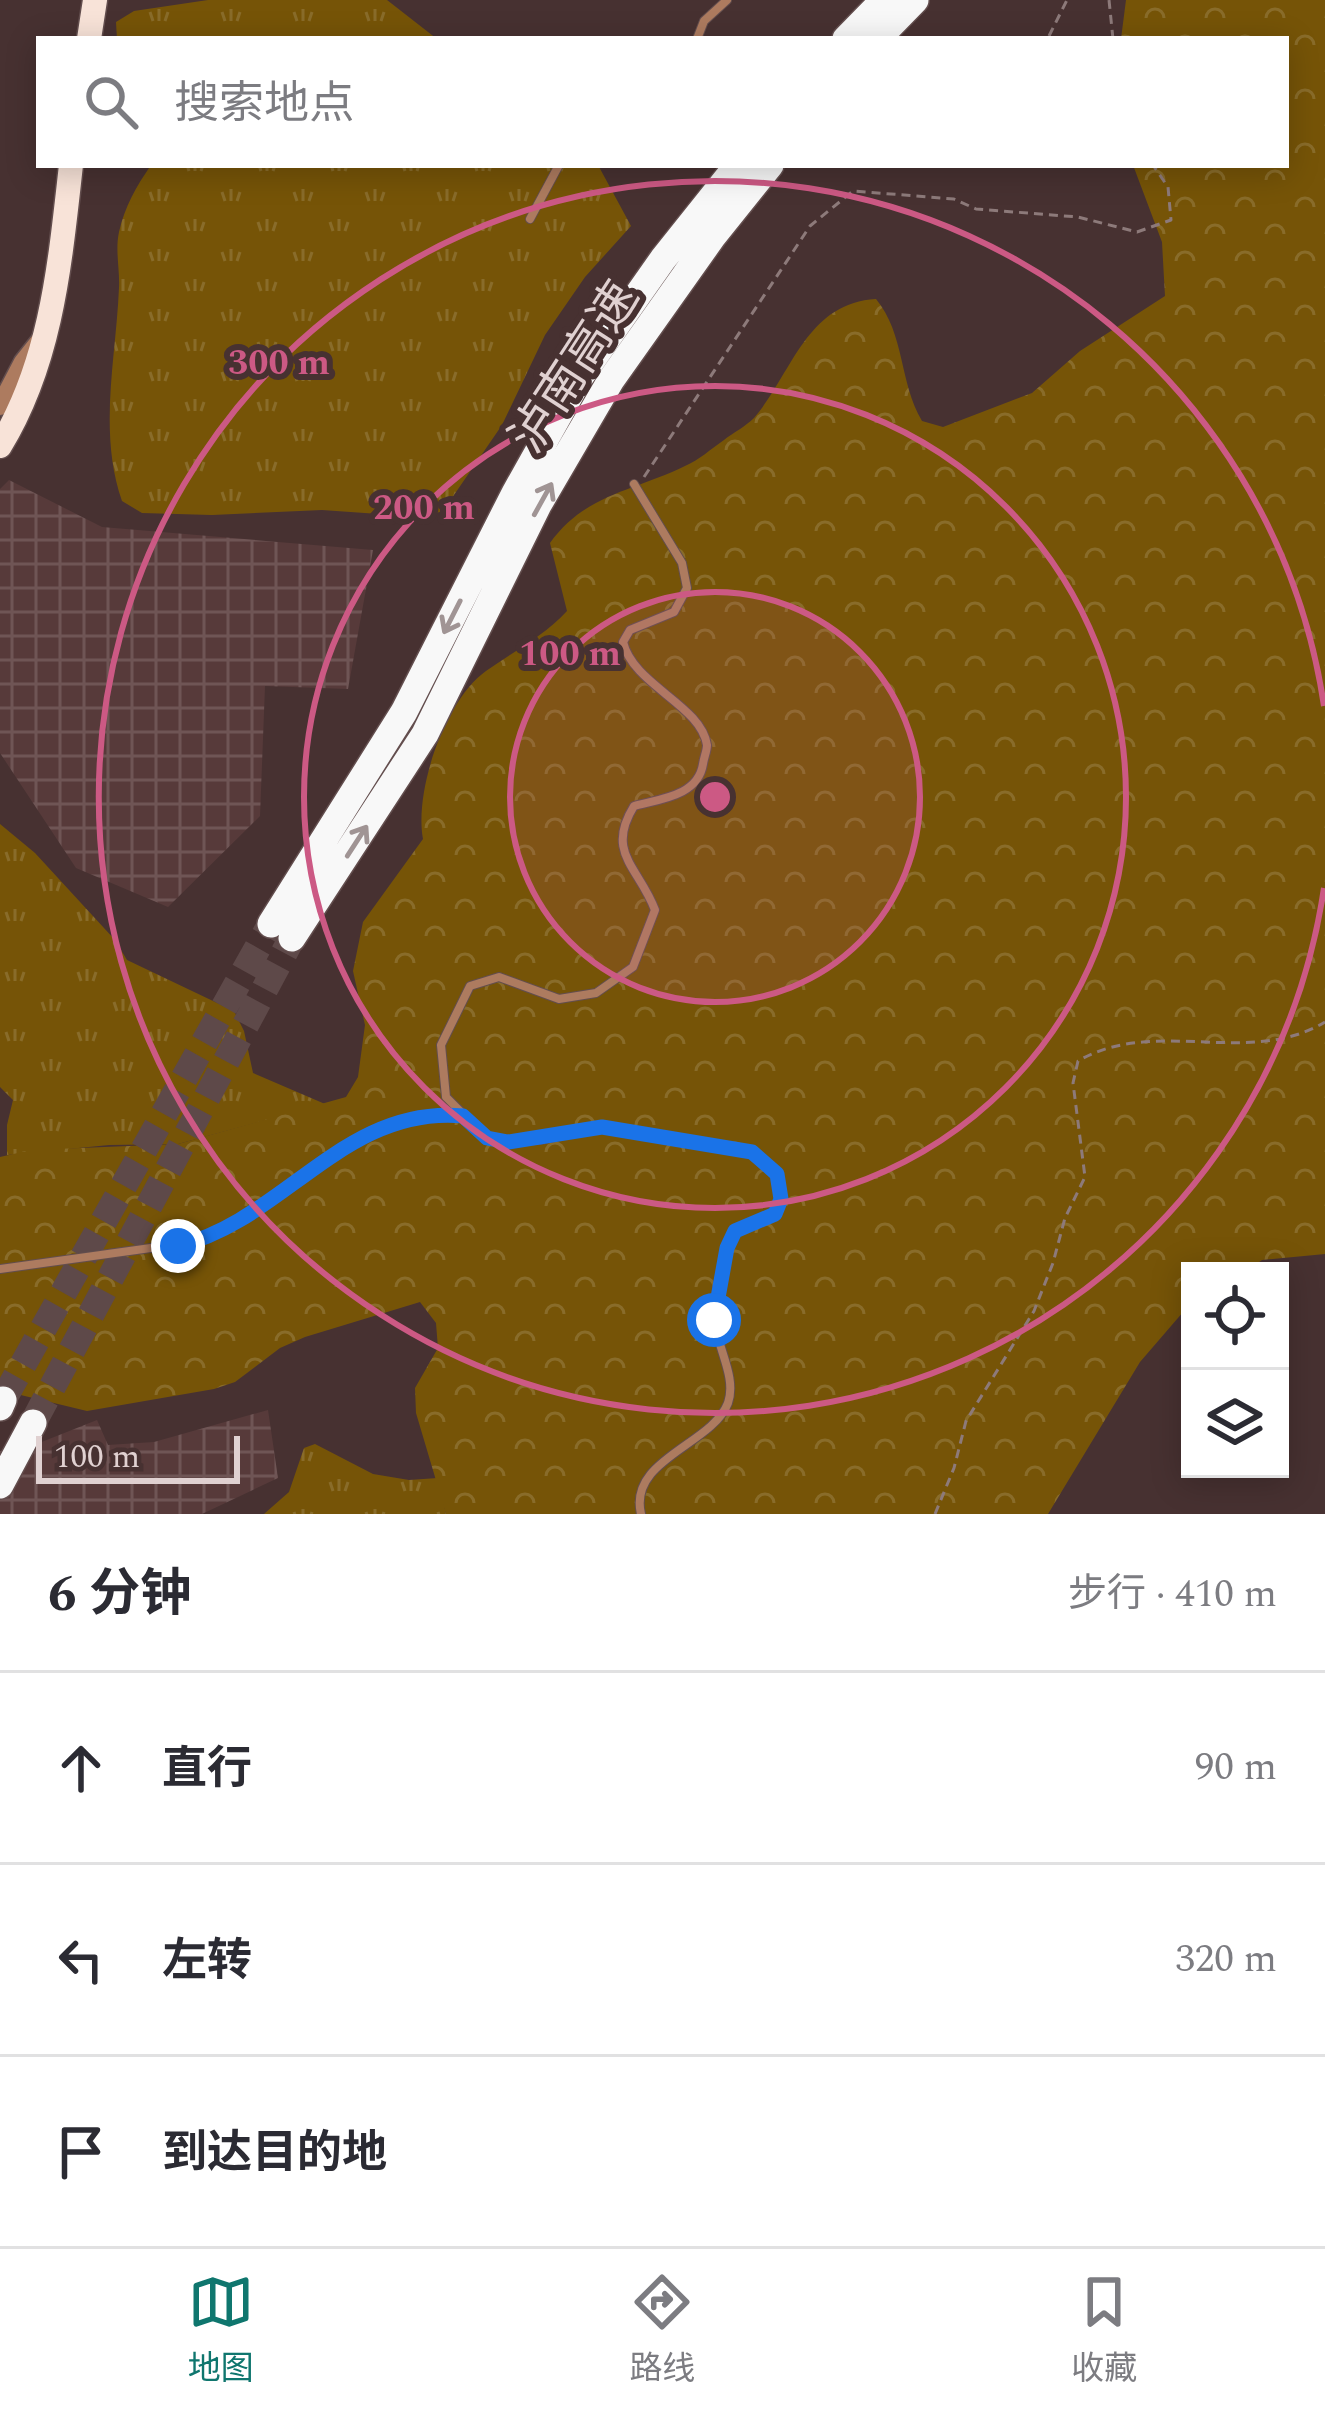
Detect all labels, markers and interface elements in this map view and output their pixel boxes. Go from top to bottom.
search box [36,36,1289,168]
icon: search [78,69,144,135]
text: 搜索地点 [174,70,354,139]
street label: 泸南高速 [492,267,658,468]
text: 300 m [228,336,330,391]
text: 200 m [373,481,475,536]
one-way arrow [532,482,555,517]
one-way arrow [440,599,463,635]
text: 100 m [519,627,621,682]
centre of rings [694,776,736,818]
one-way arrow [345,825,369,859]
route end [151,1219,205,1273]
map controls [1181,1262,1289,1478]
button: locate [1181,1262,1289,1370]
route start [687,1293,741,1347]
button: layers [1181,1370,1289,1478]
scale bar [36,1430,240,1483]
text: 100 m [54,1432,140,1482]
text: 6 分钟 [48,1556,191,1634]
text: 步行 · 410 m [1068,1565,1277,1624]
icon: ahead [48,1735,114,1801]
text: 直行 [162,1735,252,1804]
text: 90 m [1195,1738,1277,1797]
icon: left [48,1927,114,1993]
text: 左转 [162,1927,252,1996]
text: 320 m [1175,1930,1277,1989]
icon: arrive [48,2119,114,2185]
text: 到达目的地 [162,2119,387,2188]
tab: 地图 [188,2269,254,2394]
tab: 路线 [629,2269,695,2394]
tab: 收藏 [1071,2269,1137,2394]

